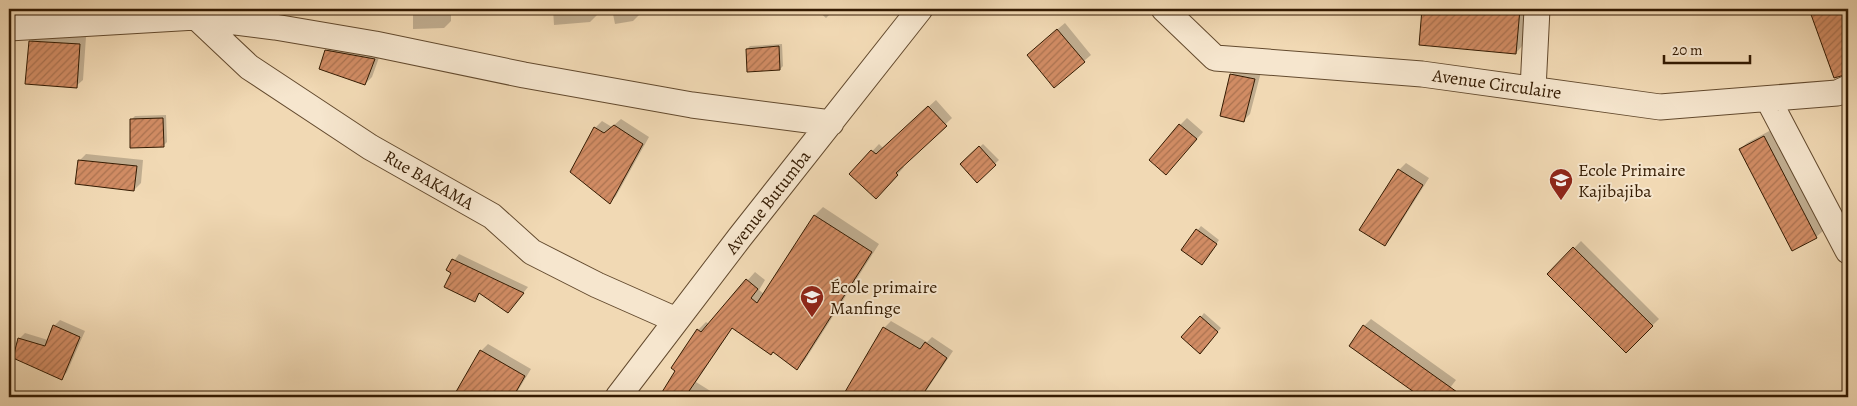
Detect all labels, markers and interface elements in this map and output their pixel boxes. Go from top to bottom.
scale bar [1664,32,1751,64]
text: 20 m [1672,40,1703,60]
street label: Avenue Circulaire [1430,63,1563,105]
street label: Rue BAKAMA [380,145,479,216]
street label: Avenue Butumba [719,145,817,260]
place label: Ecole Primaire Kajibajiba [1578,158,1685,203]
school or university icon: Ecole Primaire Kajibajiba [1548,167,1574,201]
place label: École primaire Manfinge [830,275,937,320]
school or university icon: École primaire Manfinge [799,284,825,318]

